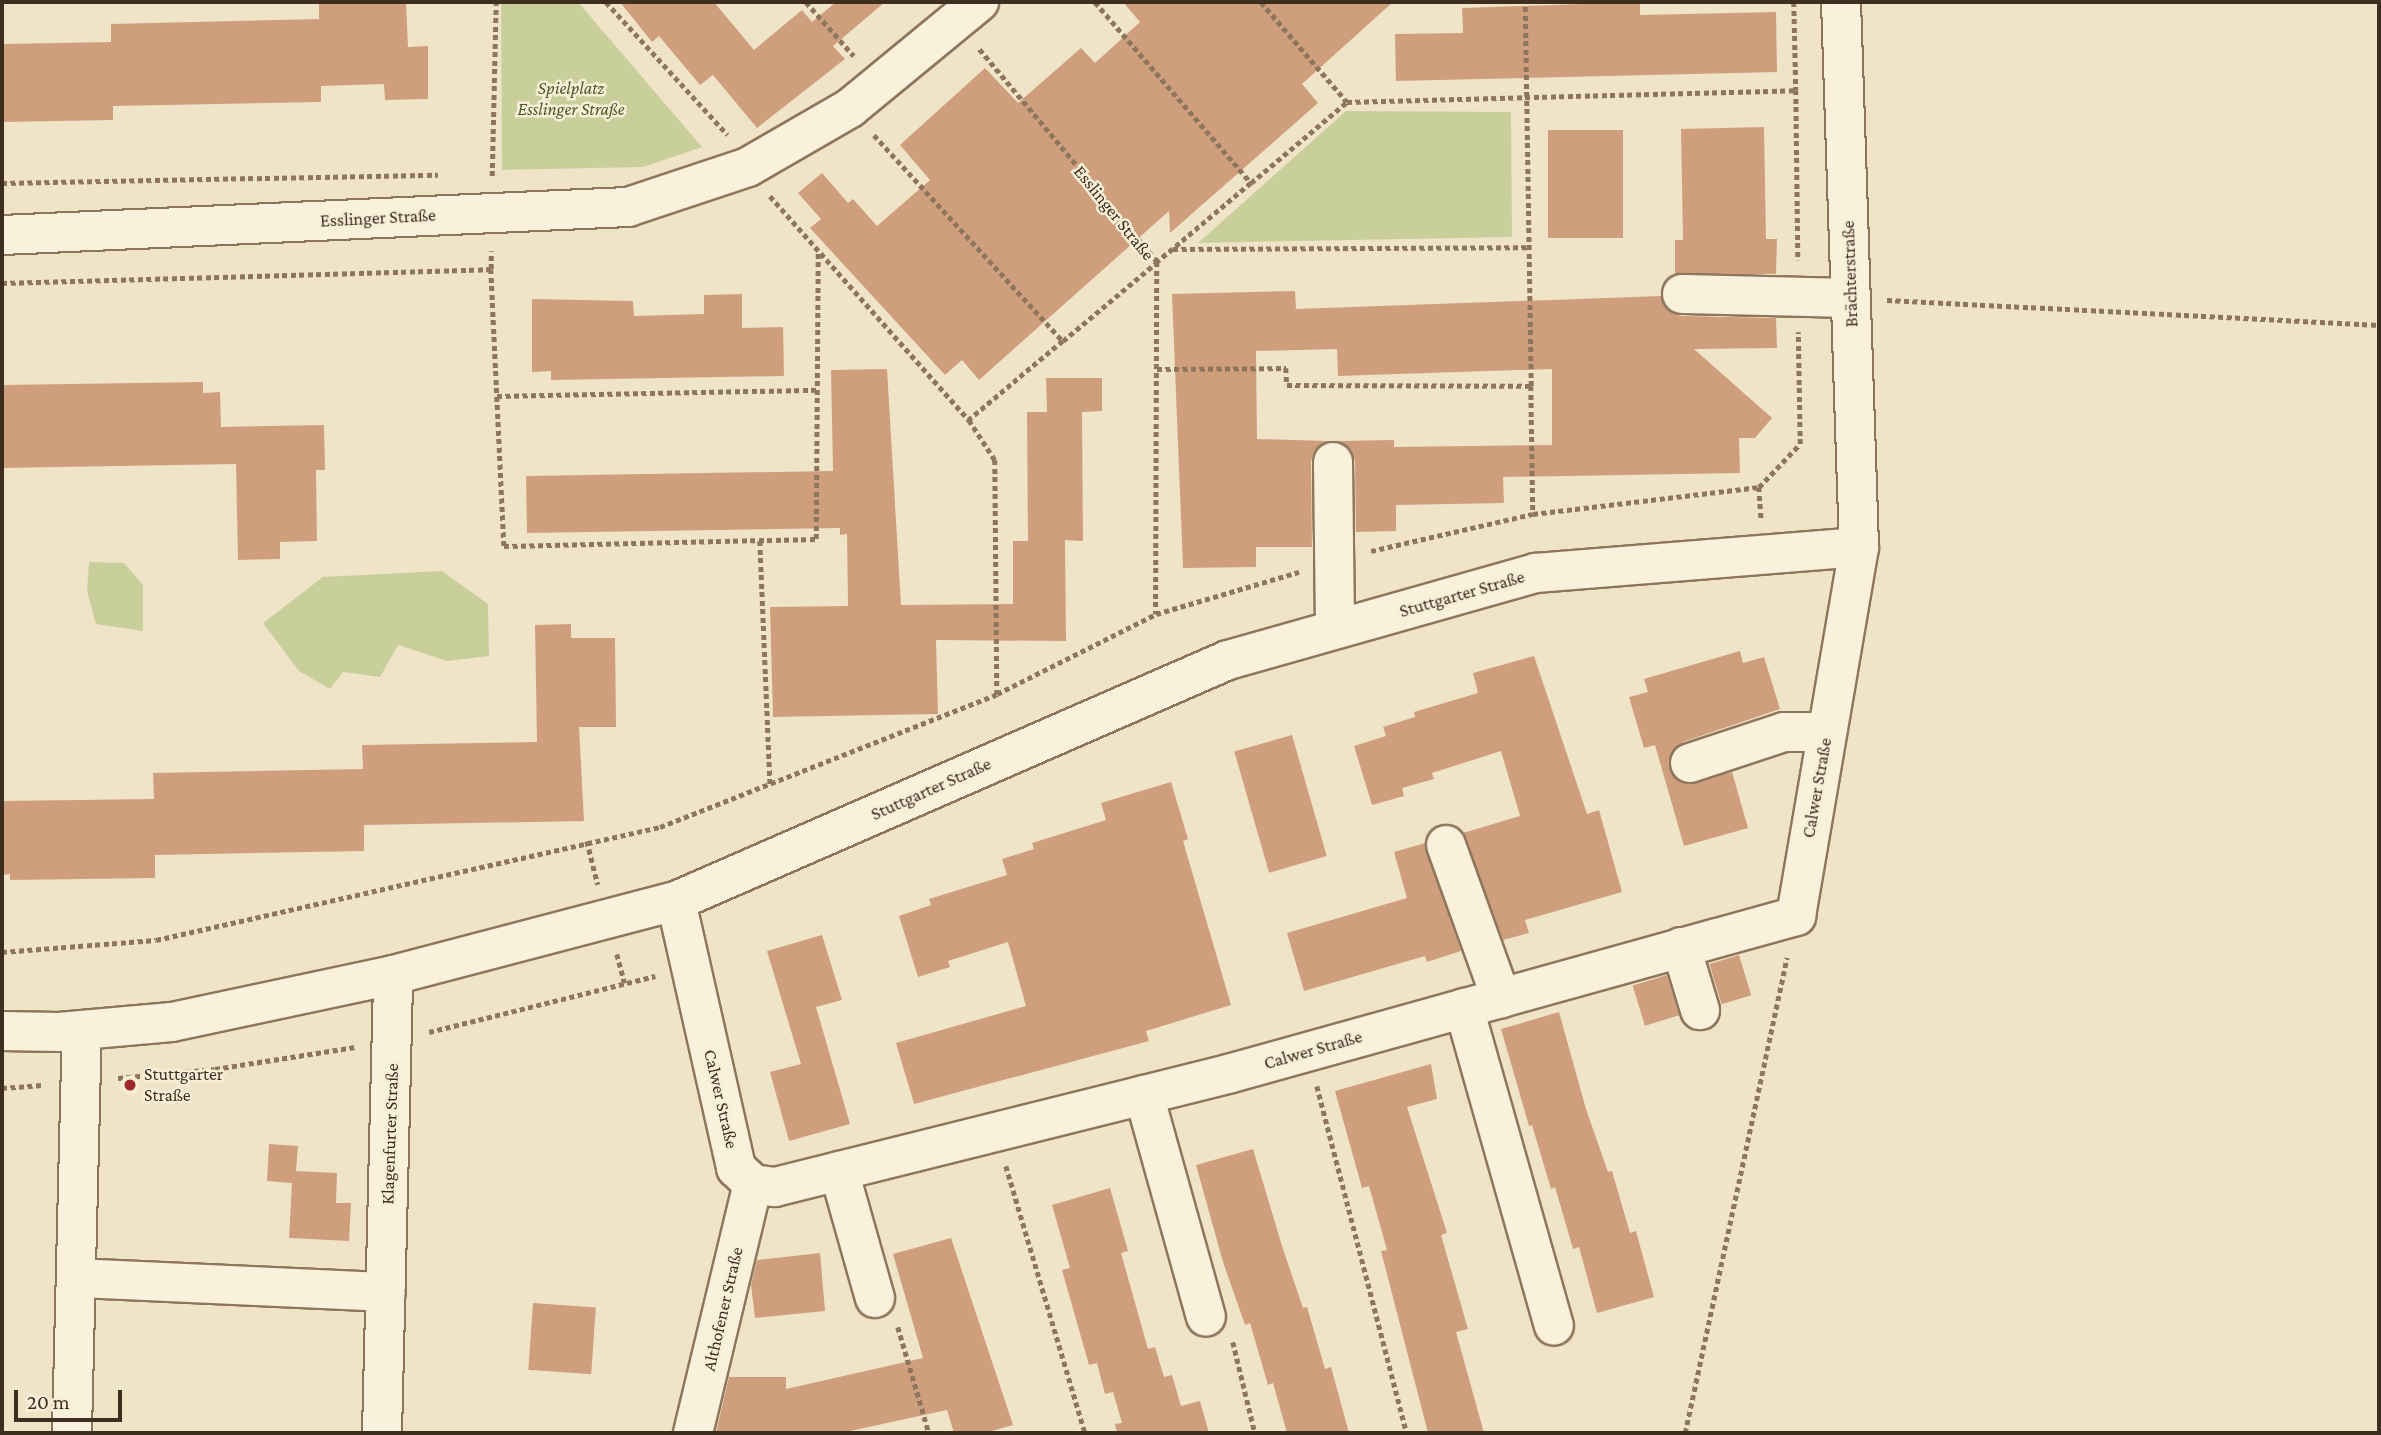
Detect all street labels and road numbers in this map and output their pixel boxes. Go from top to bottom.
street label: Esslinger Straße [1069,161,1159,265]
street label: Esslinger Straße [320,204,436,232]
street label: Brächterstraße [1837,220,1863,328]
street label: Stuttgarter Straße [1397,566,1527,622]
street label: Calwer Straße [1798,736,1836,840]
street label: Stuttgarter Straße [868,753,994,825]
street label: Calwer Straße [1261,1026,1365,1074]
street label: Calwer Straße [699,1047,743,1151]
street label: Klagenfurter Straße [377,1063,403,1205]
street label: Althofener Straße [698,1245,748,1373]

